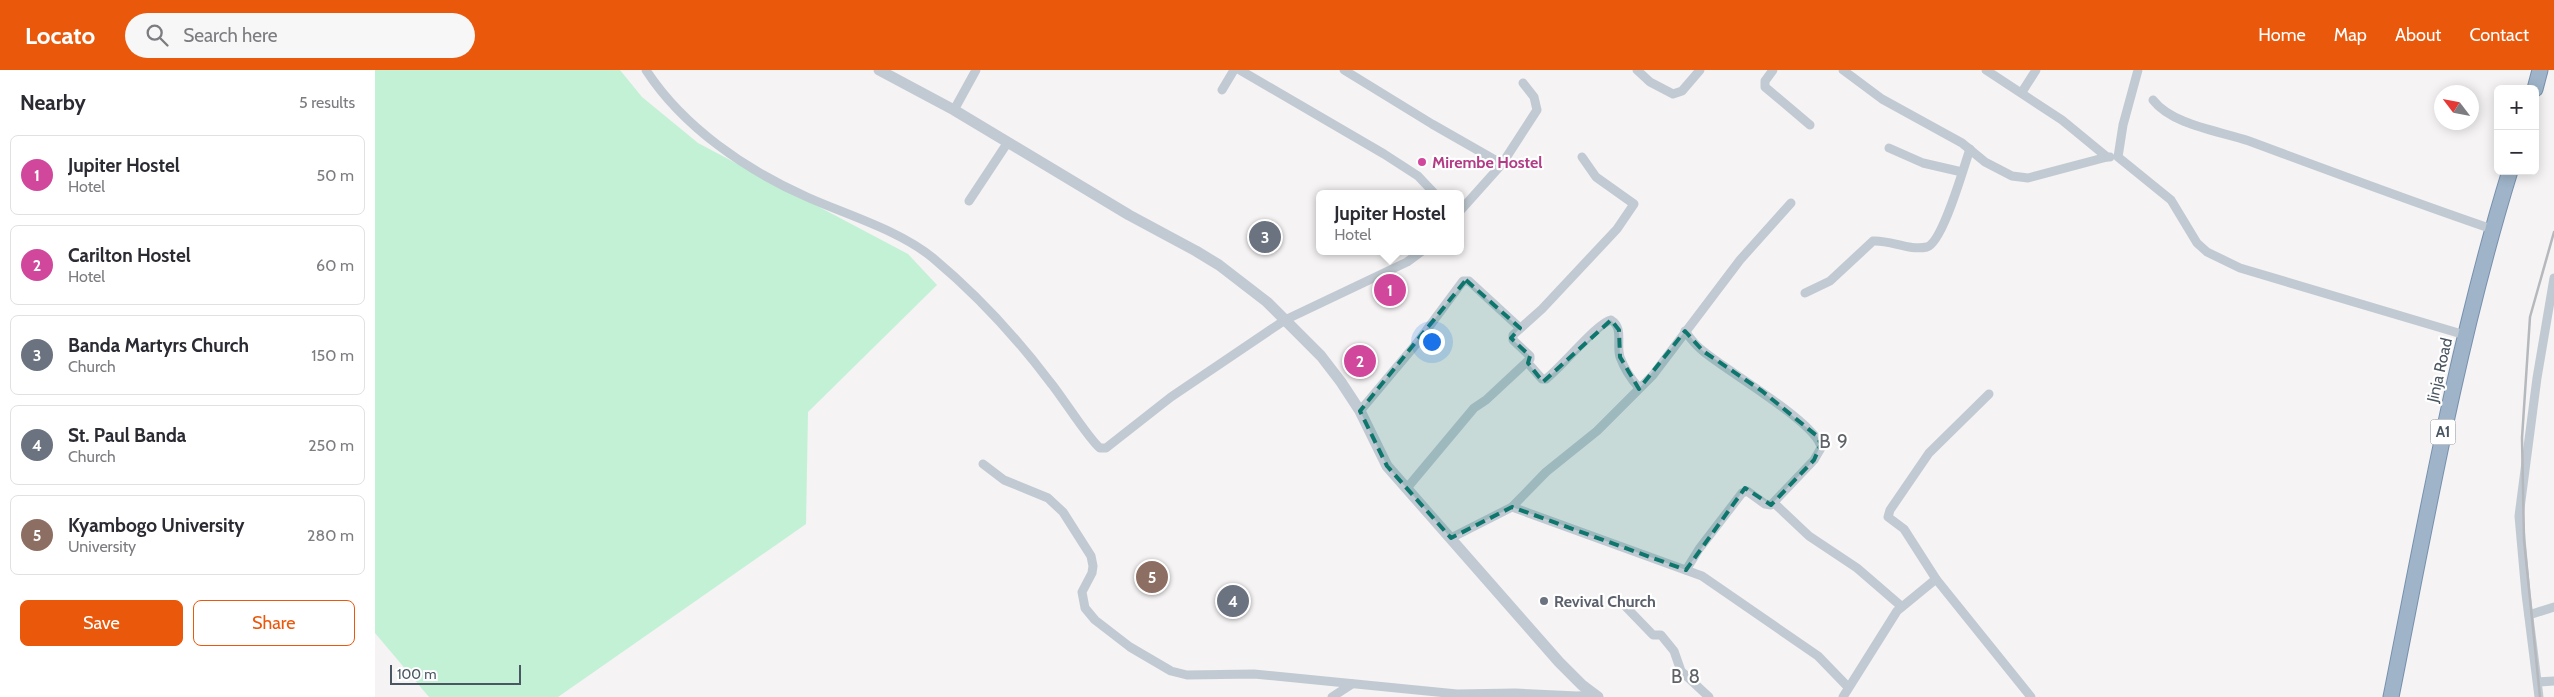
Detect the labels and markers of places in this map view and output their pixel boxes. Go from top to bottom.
place label: Mirembe Hostel [1432,153,1543,172]
marker: Mirembe Hostel [1416,156,1428,168]
pin: 3 [1249,218,1281,256]
pin: 1 [1374,271,1406,309]
pin: 2 [1344,342,1376,380]
pin: 5 [1136,558,1168,596]
pin: 4 [1217,582,1249,620]
place label: Revival Church [1554,592,1656,611]
marker: Revival Church [1538,595,1550,607]

